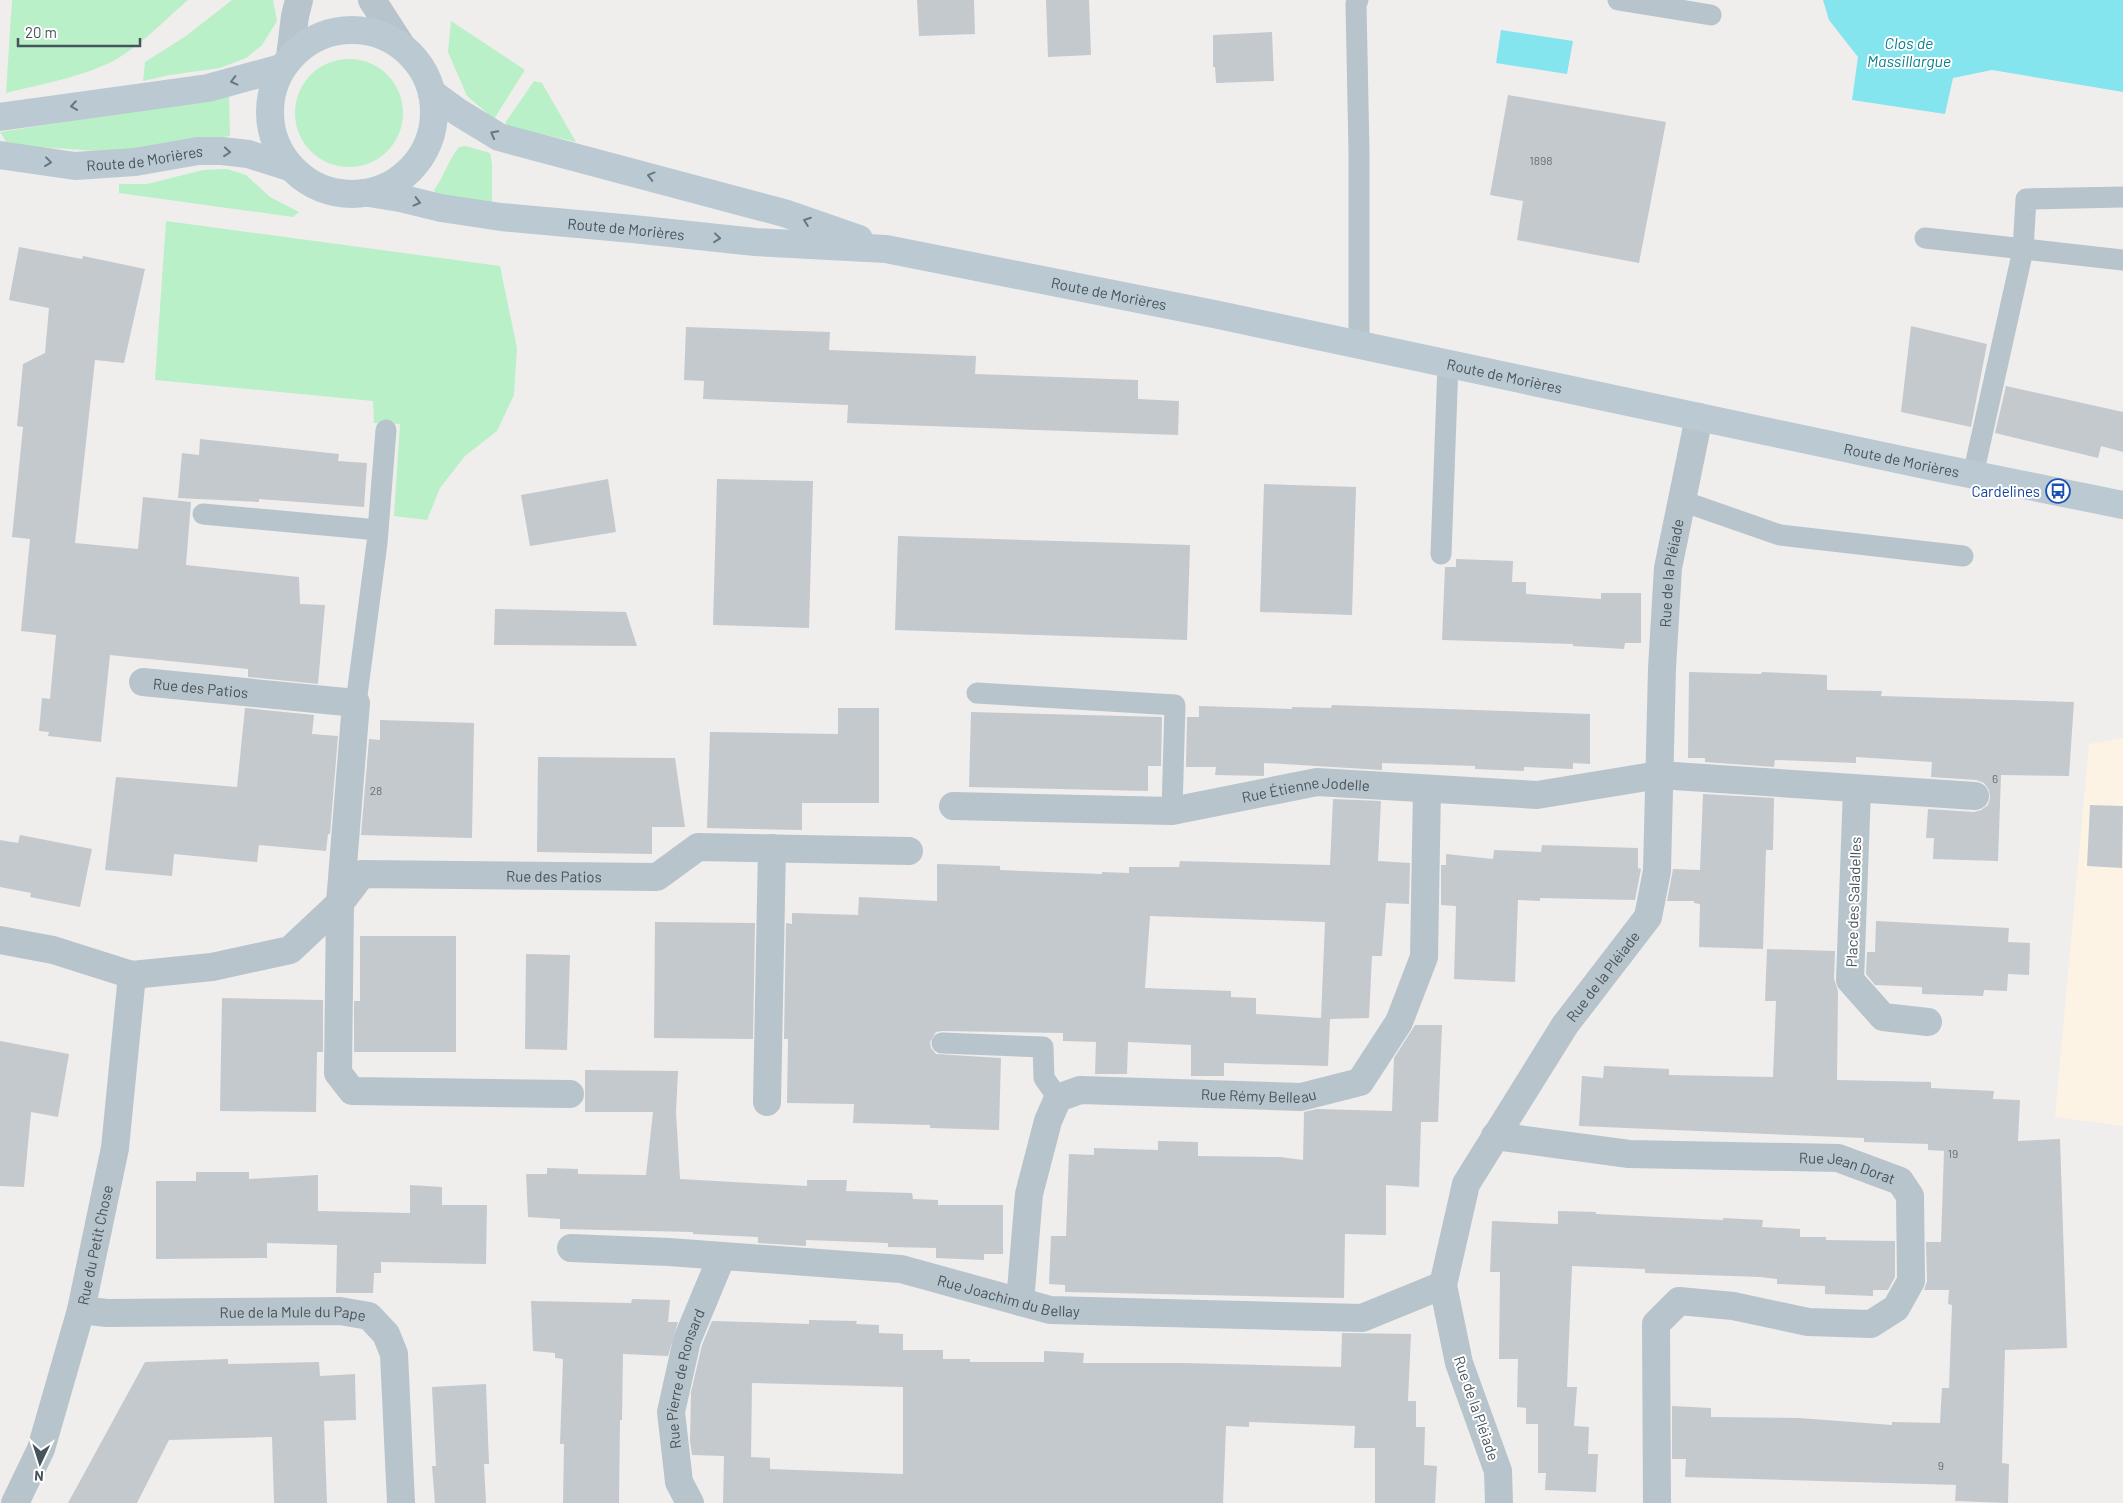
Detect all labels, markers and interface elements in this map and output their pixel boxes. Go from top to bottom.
scale bar [18,15,140,47]
text: 20 m [25,23,57,41]
water label: Clos de Massillargue [1867,33,1951,70]
one-way arrow [230,75,239,86]
one-way arrow [70,100,78,111]
one-way arrow [491,130,500,140]
street label: Route de Morières [86,142,203,174]
one-way arrow [223,146,231,157]
house number: 1898 [1530,153,1552,167]
one-way arrow [44,157,53,167]
one-way arrow [647,172,655,182]
one-way arrow [412,197,420,207]
street label: Route de Morières [567,214,686,243]
one-way arrow [803,217,812,227]
one-way arrow [713,232,721,243]
street label: Route de Morières [1050,273,1168,313]
street label: Route de Morières [1445,355,1564,397]
street label: Route de Morières [1842,439,1961,481]
bus stop icon: Cardelines [2045,478,2071,504]
place label: Cardelines [1971,482,2040,500]
street label: Rue de la Pléiade [1655,517,1687,628]
street label: Rue des Patios [152,674,249,701]
house number: 6 [1992,771,1998,785]
street label: Rue Étienne Jodelle [1240,773,1370,806]
house number: 28 [370,783,382,797]
street label: Place des Saladelles [1842,836,1864,968]
street label: Rue des Patios [506,866,602,885]
street label: Rue de la Pléiade [1562,927,1643,1025]
street label: Rue Rémy Belleau [1201,1084,1318,1106]
house number: 19 [1948,1146,1958,1160]
street label: Rue Jean Dorat [1799,1148,1898,1187]
street label: Rue du Petit Chose [73,1183,116,1307]
street label: Rue Joachim du Bellay [936,1270,1080,1320]
street label: Rue de la Mule du Pape [219,1302,367,1324]
street label: Rue Pierre de Ronsard [662,1306,708,1450]
street label: Rue de la Pléiade [1451,1353,1503,1463]
north arrow [15,1438,65,1488]
house number: 9 [1938,1458,1944,1472]
text: N [34,1468,44,1485]

